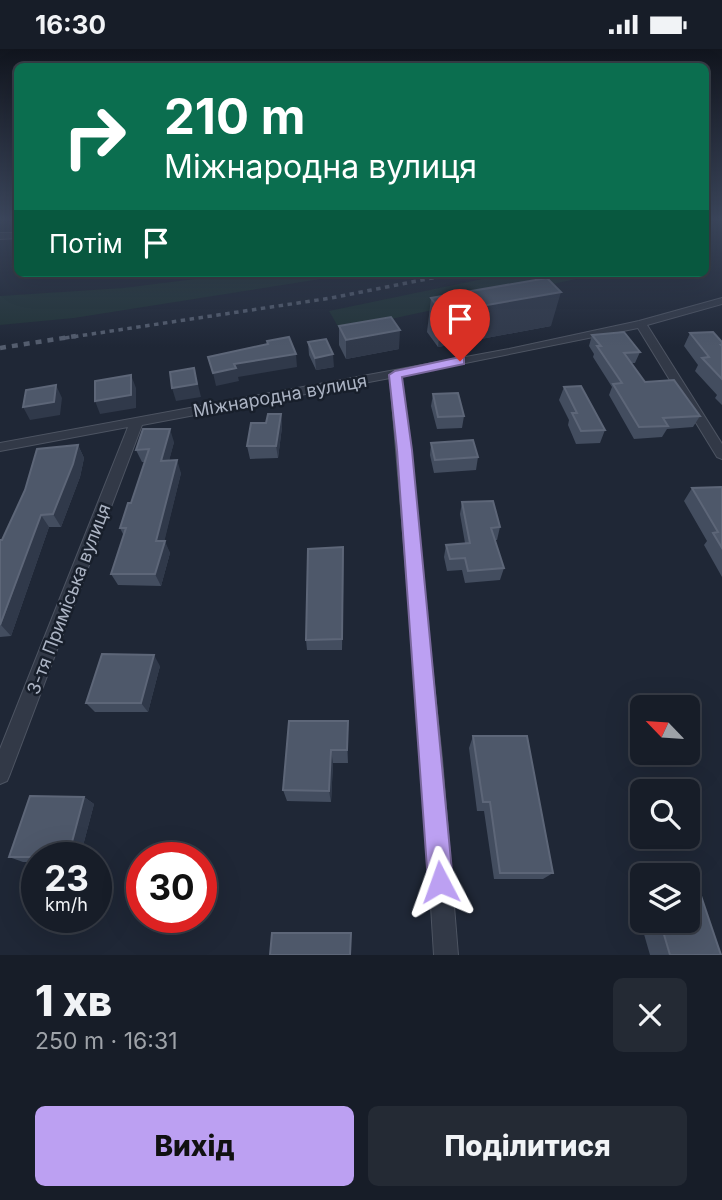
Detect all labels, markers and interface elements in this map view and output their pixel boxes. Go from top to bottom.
text: 16:30 [35,9,106,40]
text: 210 m [164,87,305,146]
icon: right [49,91,140,182]
text: Міжнародна вулиця [164,147,477,186]
icon: arrive [137,224,175,262]
text: Потім [49,228,123,259]
pin [430,289,490,361]
icon: arrive [441,300,479,338]
street label: Міжнародна вулиця [191,370,368,421]
street label: 3-тя Приміська вулиця [22,501,115,697]
north arrow [630,695,700,765]
map controls [630,695,700,933]
button: search [630,779,700,849]
speed limit sign: 30 [126,842,217,933]
position arrow [403,845,477,919]
text: 23 [44,857,89,899]
button: layers [630,863,700,933]
text: km/h [45,894,88,915]
text: 1 хв [35,975,112,1026]
button: close [613,978,687,1052]
text: 250 m · 16:31 [35,1027,178,1055]
button: Вихід [35,1106,354,1186]
button: Поділитися [368,1106,687,1186]

